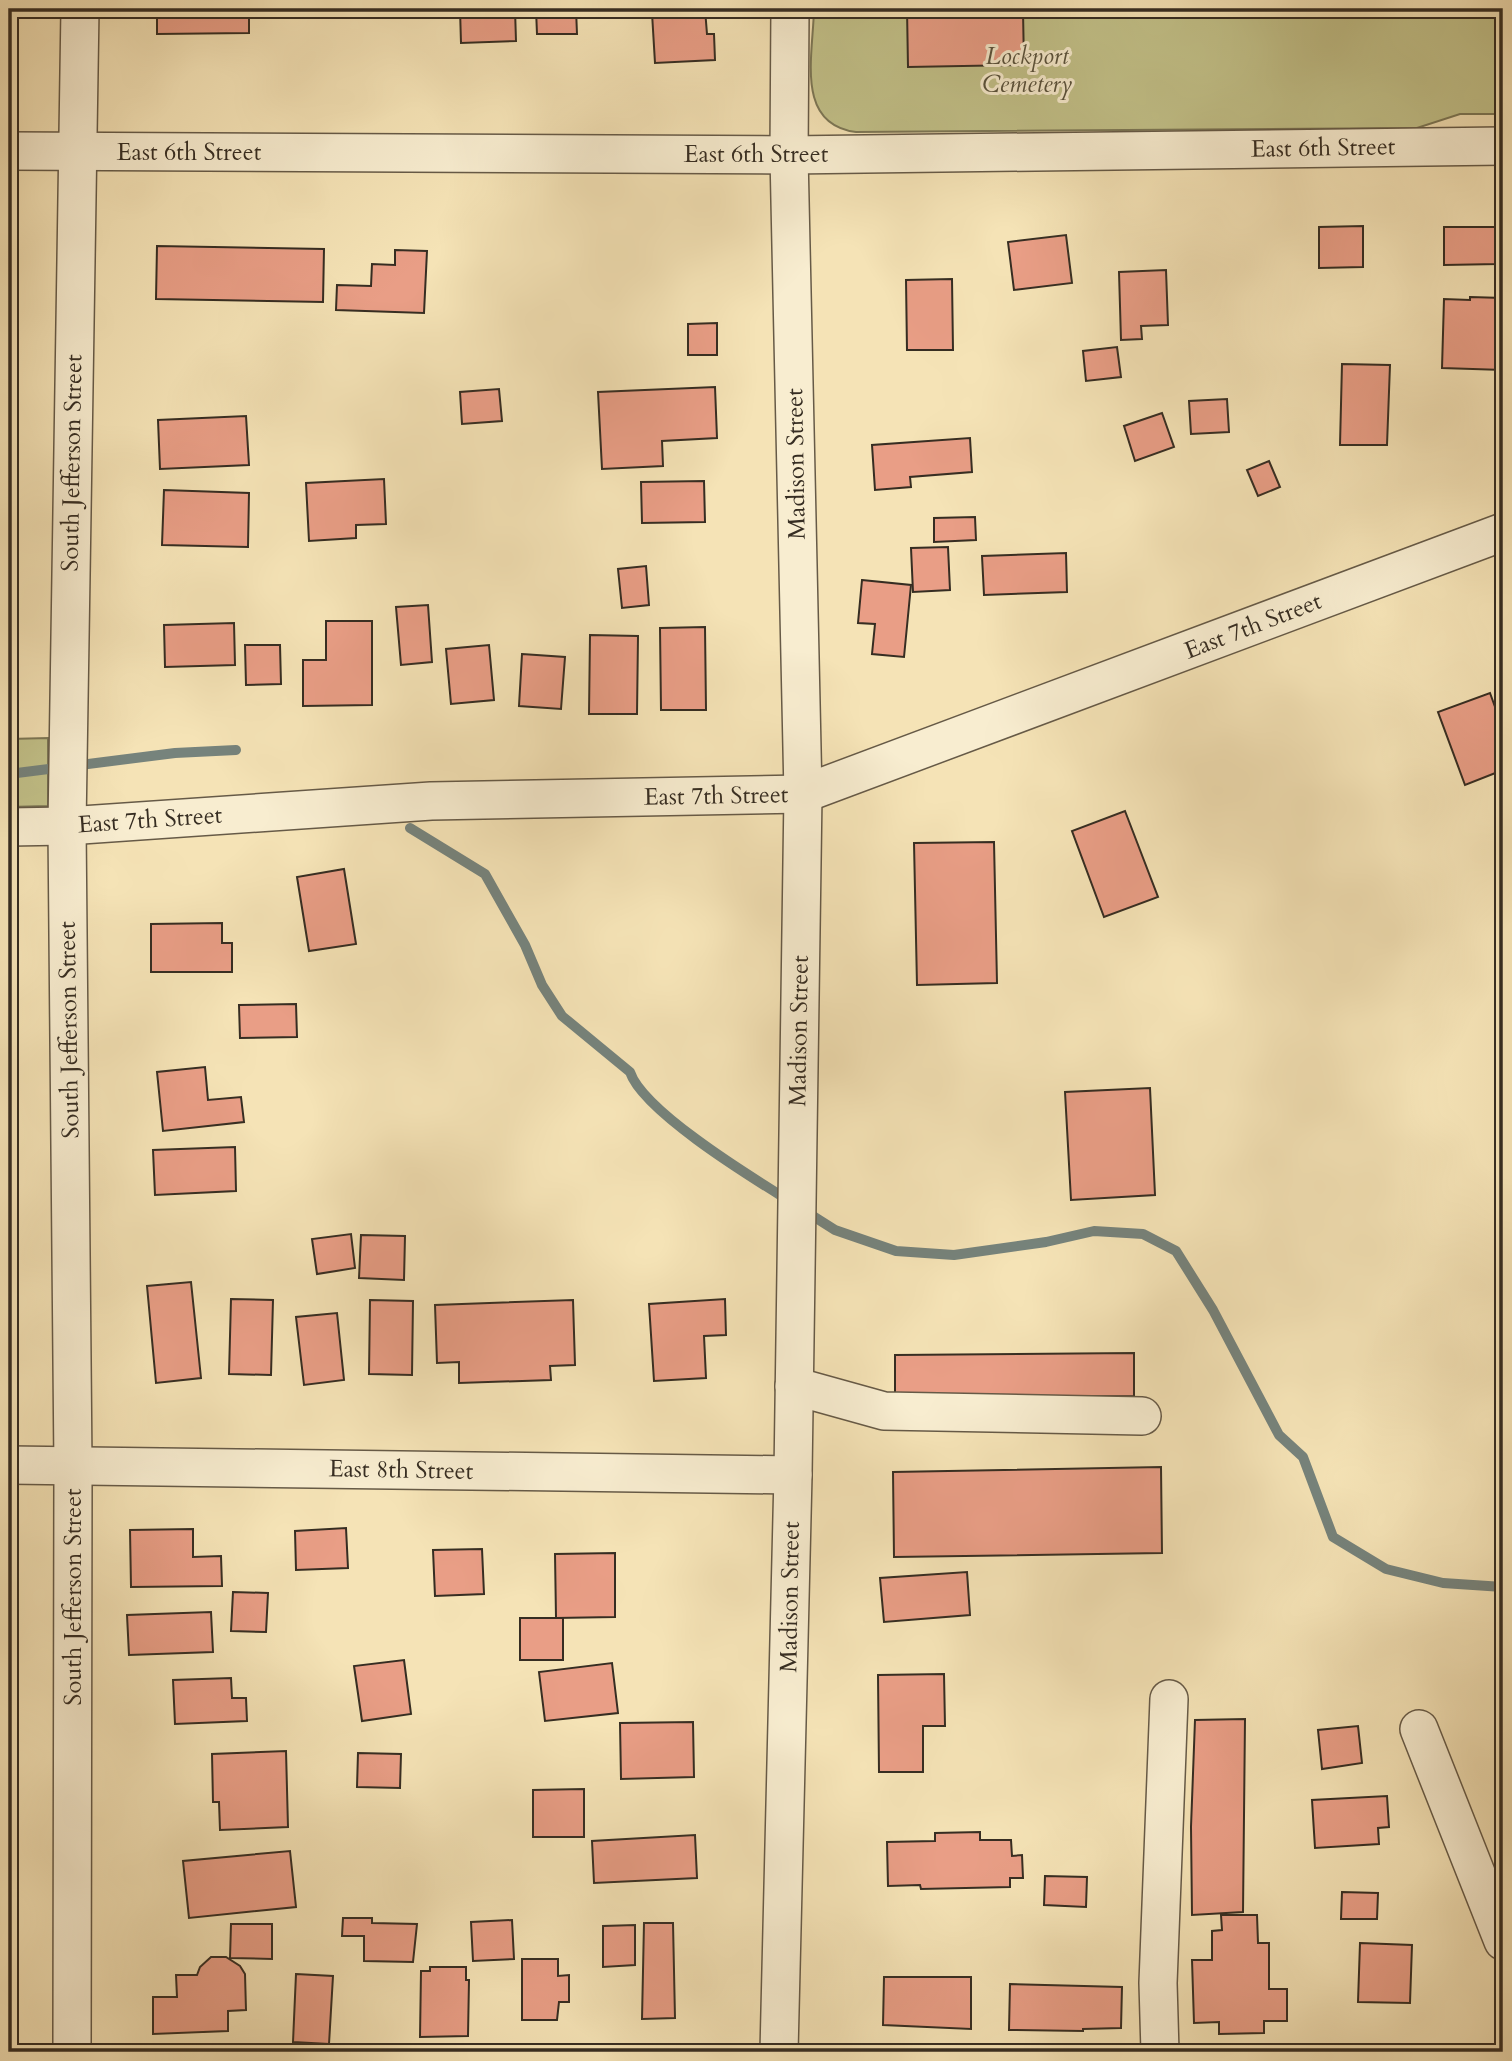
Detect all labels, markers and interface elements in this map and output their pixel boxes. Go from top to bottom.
park label: Lockport Cemetery [982,40,1072,101]
street label: East 6th Street [1250,130,1396,166]
street label: East 6th Street [117,136,262,169]
street label: East 6th Street [684,138,829,171]
street label: South Jefferson Street [54,354,90,572]
street label: Madison Street [778,388,814,540]
street label: East 7th Street [1180,585,1327,667]
street label: East 7th Street [643,778,789,814]
street label: East 7th Street [77,798,224,841]
street label: South Jefferson Street [51,921,87,1139]
street label: Madison Street [781,955,817,1107]
street label: East 8th Street [328,1452,474,1488]
street label: South Jefferson Street [57,1488,90,1706]
street label: Madison Street [772,1521,808,1673]

